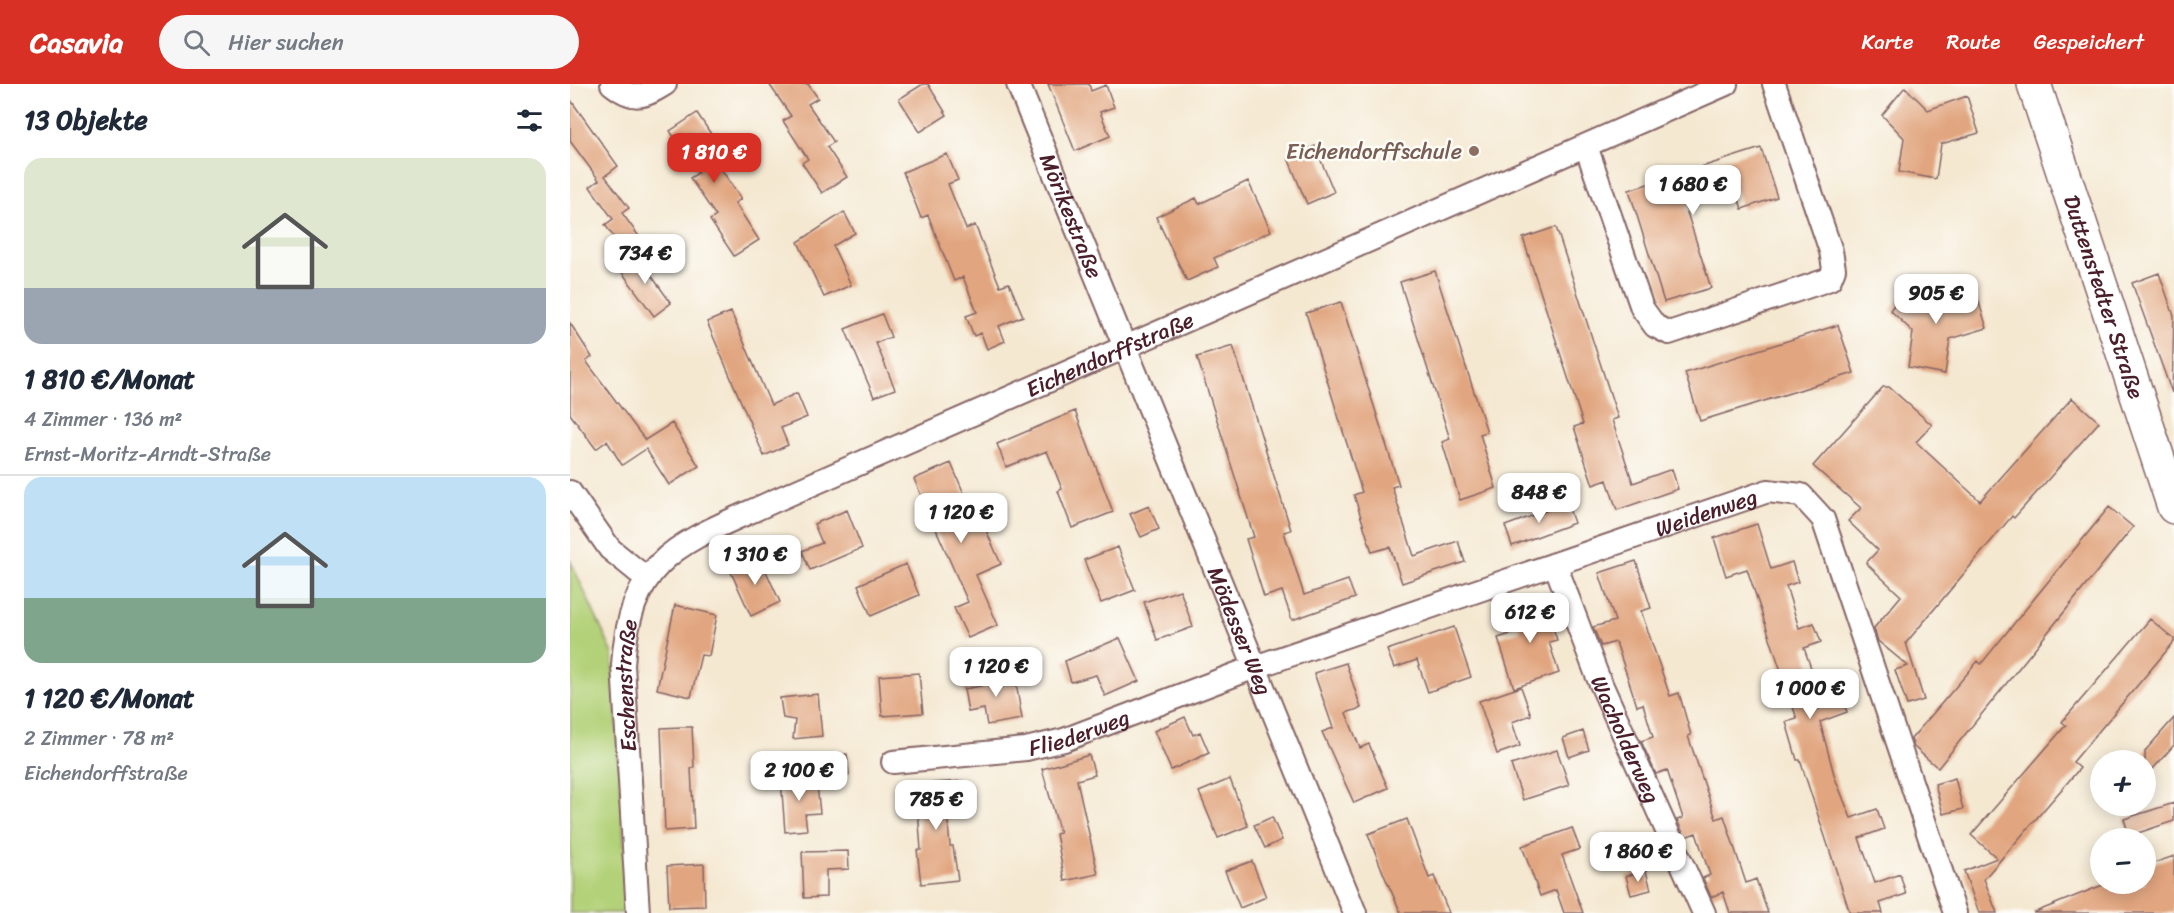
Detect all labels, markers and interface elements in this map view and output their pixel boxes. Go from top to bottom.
search box [159,15,579,69]
text: Casavia [30,18,123,67]
text: Hier suchen [228,23,344,62]
text: Karte [1862,23,1913,61]
text: Route [1946,23,2000,61]
text: Gespeichert [2033,23,2144,61]
icon: search [180,26,213,59]
text: 13 Objekte [24,97,148,143]
icon: filters [513,104,546,137]
place label: Eichendorffschule [1286,132,1462,171]
pin: 1 810 € [659,133,769,184]
text: 1 810 € [681,135,747,170]
marker: Eichendorffschule [1467,144,1481,158]
street label: Mörikestraße [1028,147,1114,284]
pin: 1 680 € [1638,165,1748,216]
text: 1 680 € [1659,167,1727,202]
street label: Duttenstedter Straße [2052,190,2156,404]
icon: home [231,197,339,305]
pin: 734 € [603,234,687,285]
text: 734 € [618,236,672,271]
pin: 905 € [1894,274,1978,325]
text: 905 € [1908,276,1964,311]
street label: Eichendorffstraße [1019,300,1200,408]
text: 1 810 €/Monat [24,356,195,402]
text: 4 Zimmer · 136 m² [24,402,182,437]
text: Ernst-Moritz-Arndt-Straße [24,437,271,472]
pin: 848 € [1497,473,1581,524]
text: 848 € [1511,475,1567,510]
street label: Weidenweg [1650,477,1763,548]
pin: 1 120 € [906,493,1016,544]
text: 1 120 € [928,495,994,530]
icon: home [231,516,339,624]
pin: 1 310 € [700,535,810,586]
text: 1 310 € [723,537,787,572]
street label: Mödesser Weg [1197,560,1284,701]
pin: 612 € [1488,593,1572,644]
text: 612 € [1505,595,1555,630]
street label: Eschenstraße [603,615,649,753]
pin: 1 120 € [941,647,1051,698]
text: 1 120 € [963,649,1029,684]
street label: Wacholderweg [1580,669,1672,810]
pin: 1 000 € [1755,669,1865,720]
text: 1 000 € [1775,671,1845,706]
text: 1 120 €/Monat [24,675,194,721]
street label: Fliederweg [1025,697,1135,767]
text: 2 Zimmer · 78 m² [24,721,174,756]
map controls [2090,750,2156,894]
button: + [2090,750,2156,816]
pin: 2 100 € [744,751,854,802]
text: 2 100 € [764,753,834,788]
text: Eichendorffstraße [24,756,188,791]
pin: 785 € [894,780,978,831]
text: 785 € [909,782,963,817]
button: − [2090,828,2156,894]
pin: 1 860 € [1583,832,1693,883]
text: 1 860 € [1604,834,1672,869]

